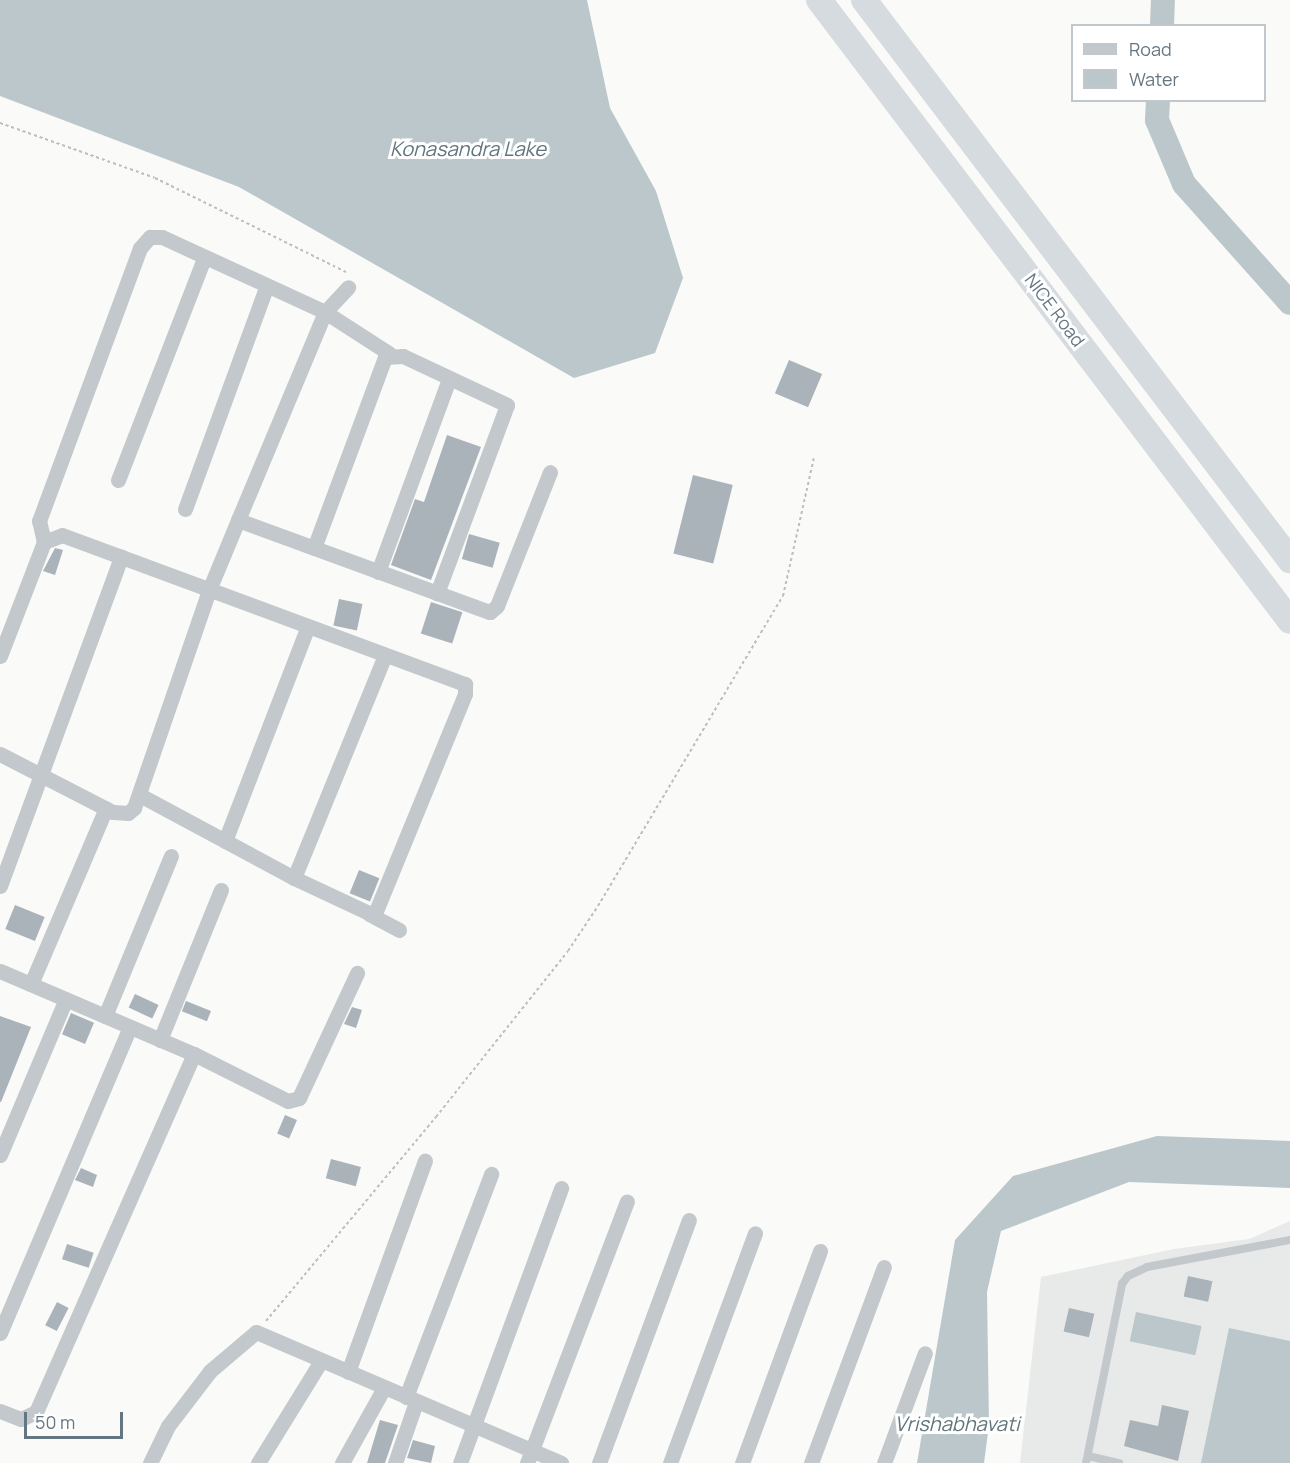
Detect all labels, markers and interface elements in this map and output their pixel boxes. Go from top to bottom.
legend [1071,24,1266,102]
text: Road [1129,37,1172,61]
text: Water [1129,67,1179,91]
water label: Konasandra Lake [390,136,546,160]
street label: NICE Road [1021,269,1089,351]
scale bar [27,1400,126,1438]
text: 50 m [35,1410,75,1434]
water label: Vrishabhavati [894,1411,1020,1435]

